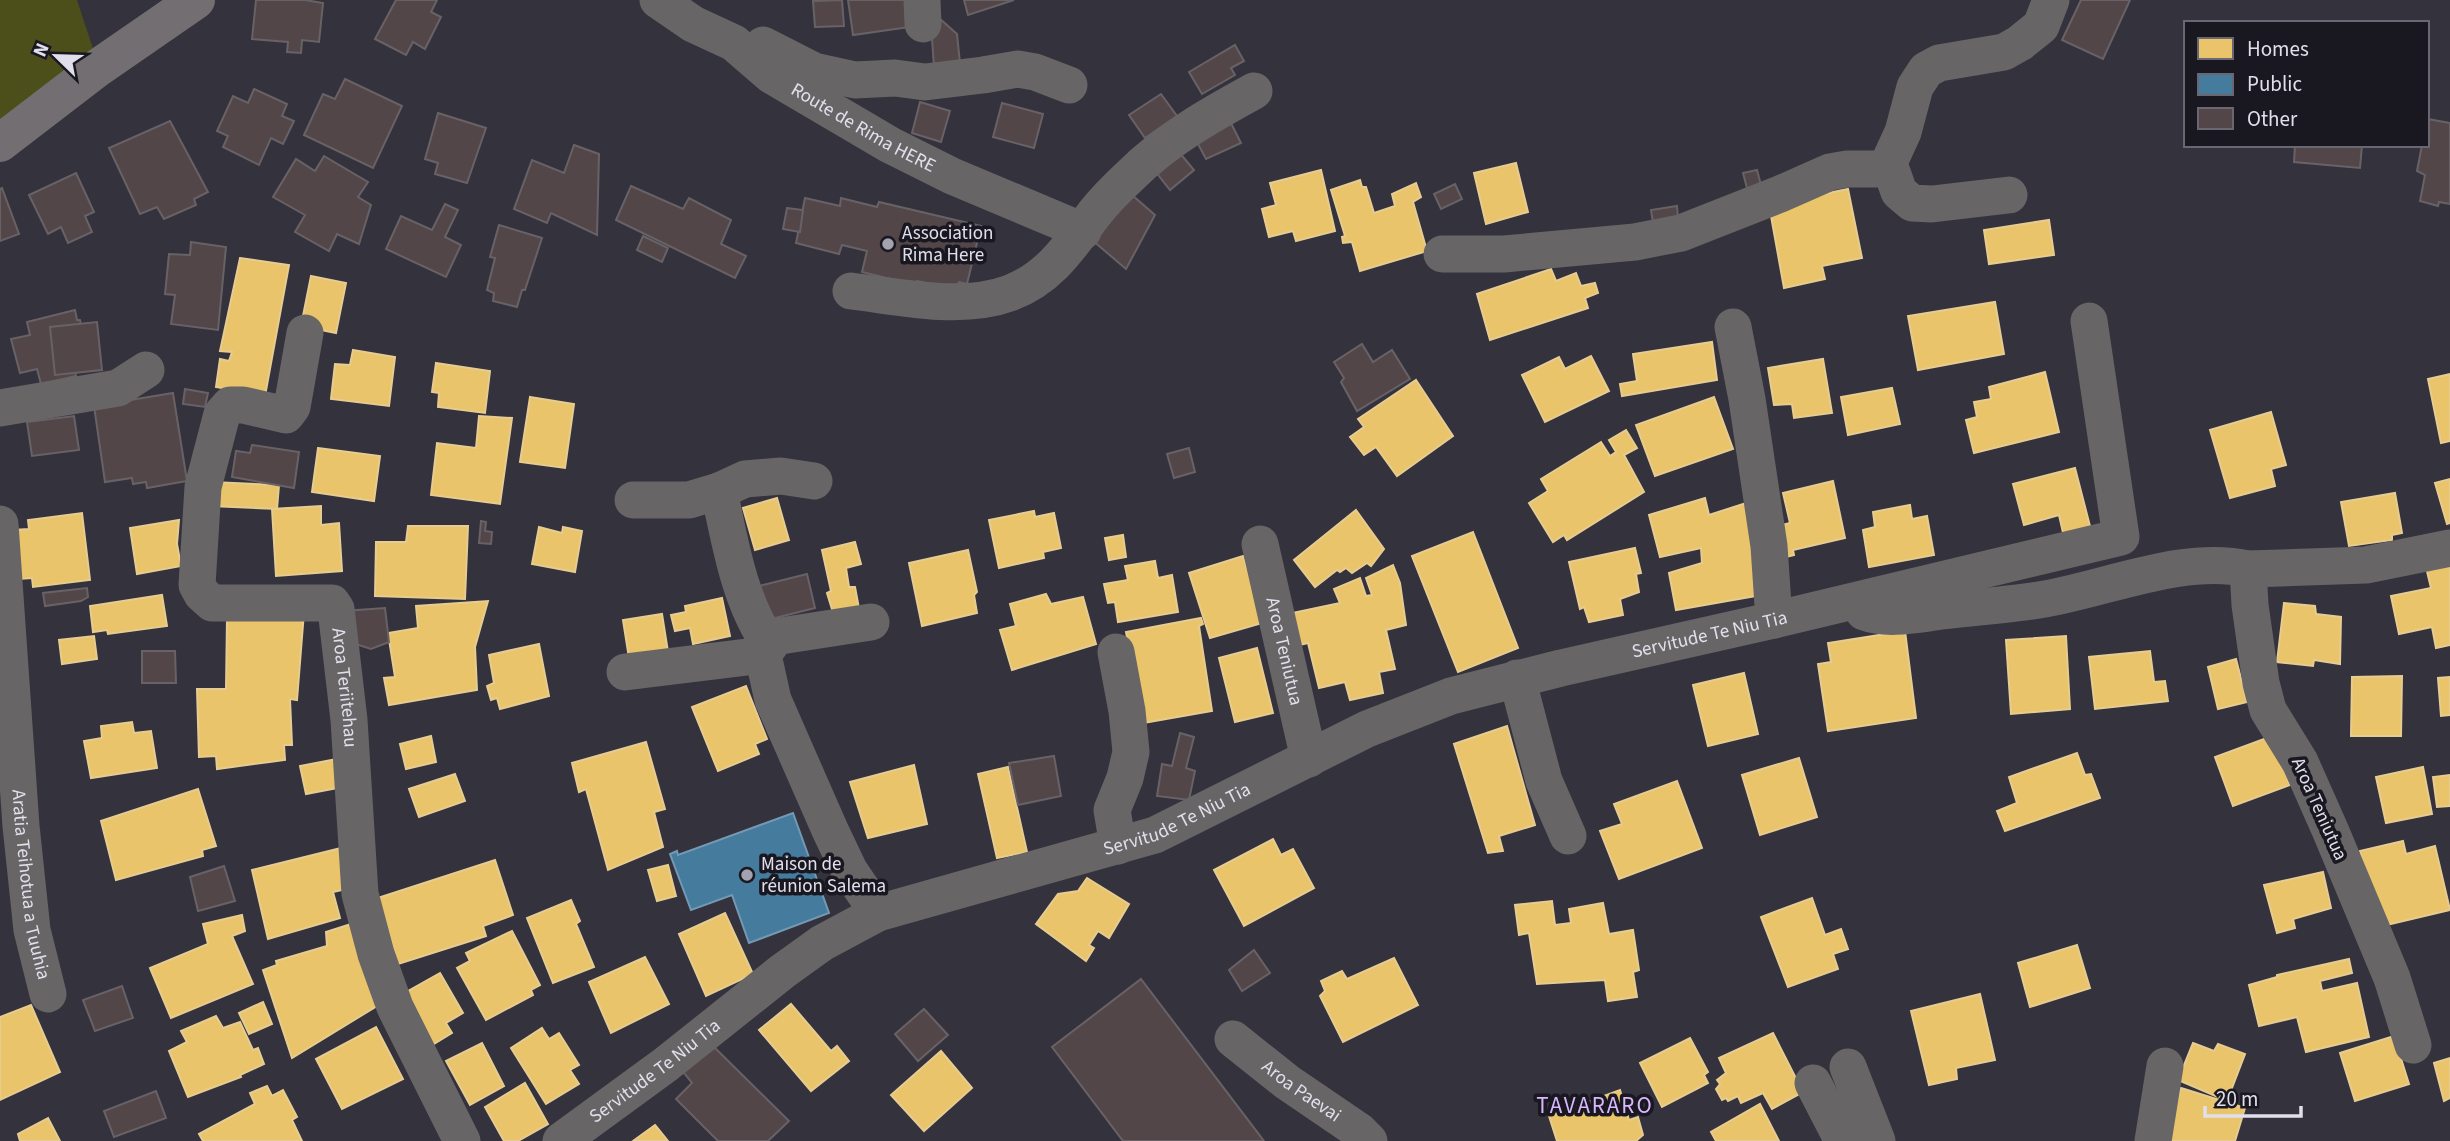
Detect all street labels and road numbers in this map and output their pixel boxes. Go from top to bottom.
street label: Route de Rima HERE [786,76,940,179]
street label: Aroa Teniutua [1259,594,1310,708]
street label: Servitude Te Niu Tia [1629,604,1790,665]
street label: Aroa Teriitehau [325,626,364,748]
street label: Aroa Teniutua [2284,753,2354,865]
street label: Servitude Te Niu Tia [1100,776,1255,862]
street label: Aratia Teihotua a Tuuhia [5,788,57,982]
street label: Servitude Te Niu Tia [583,1012,726,1130]
street label: Aroa Paevai [1256,1053,1347,1129]

